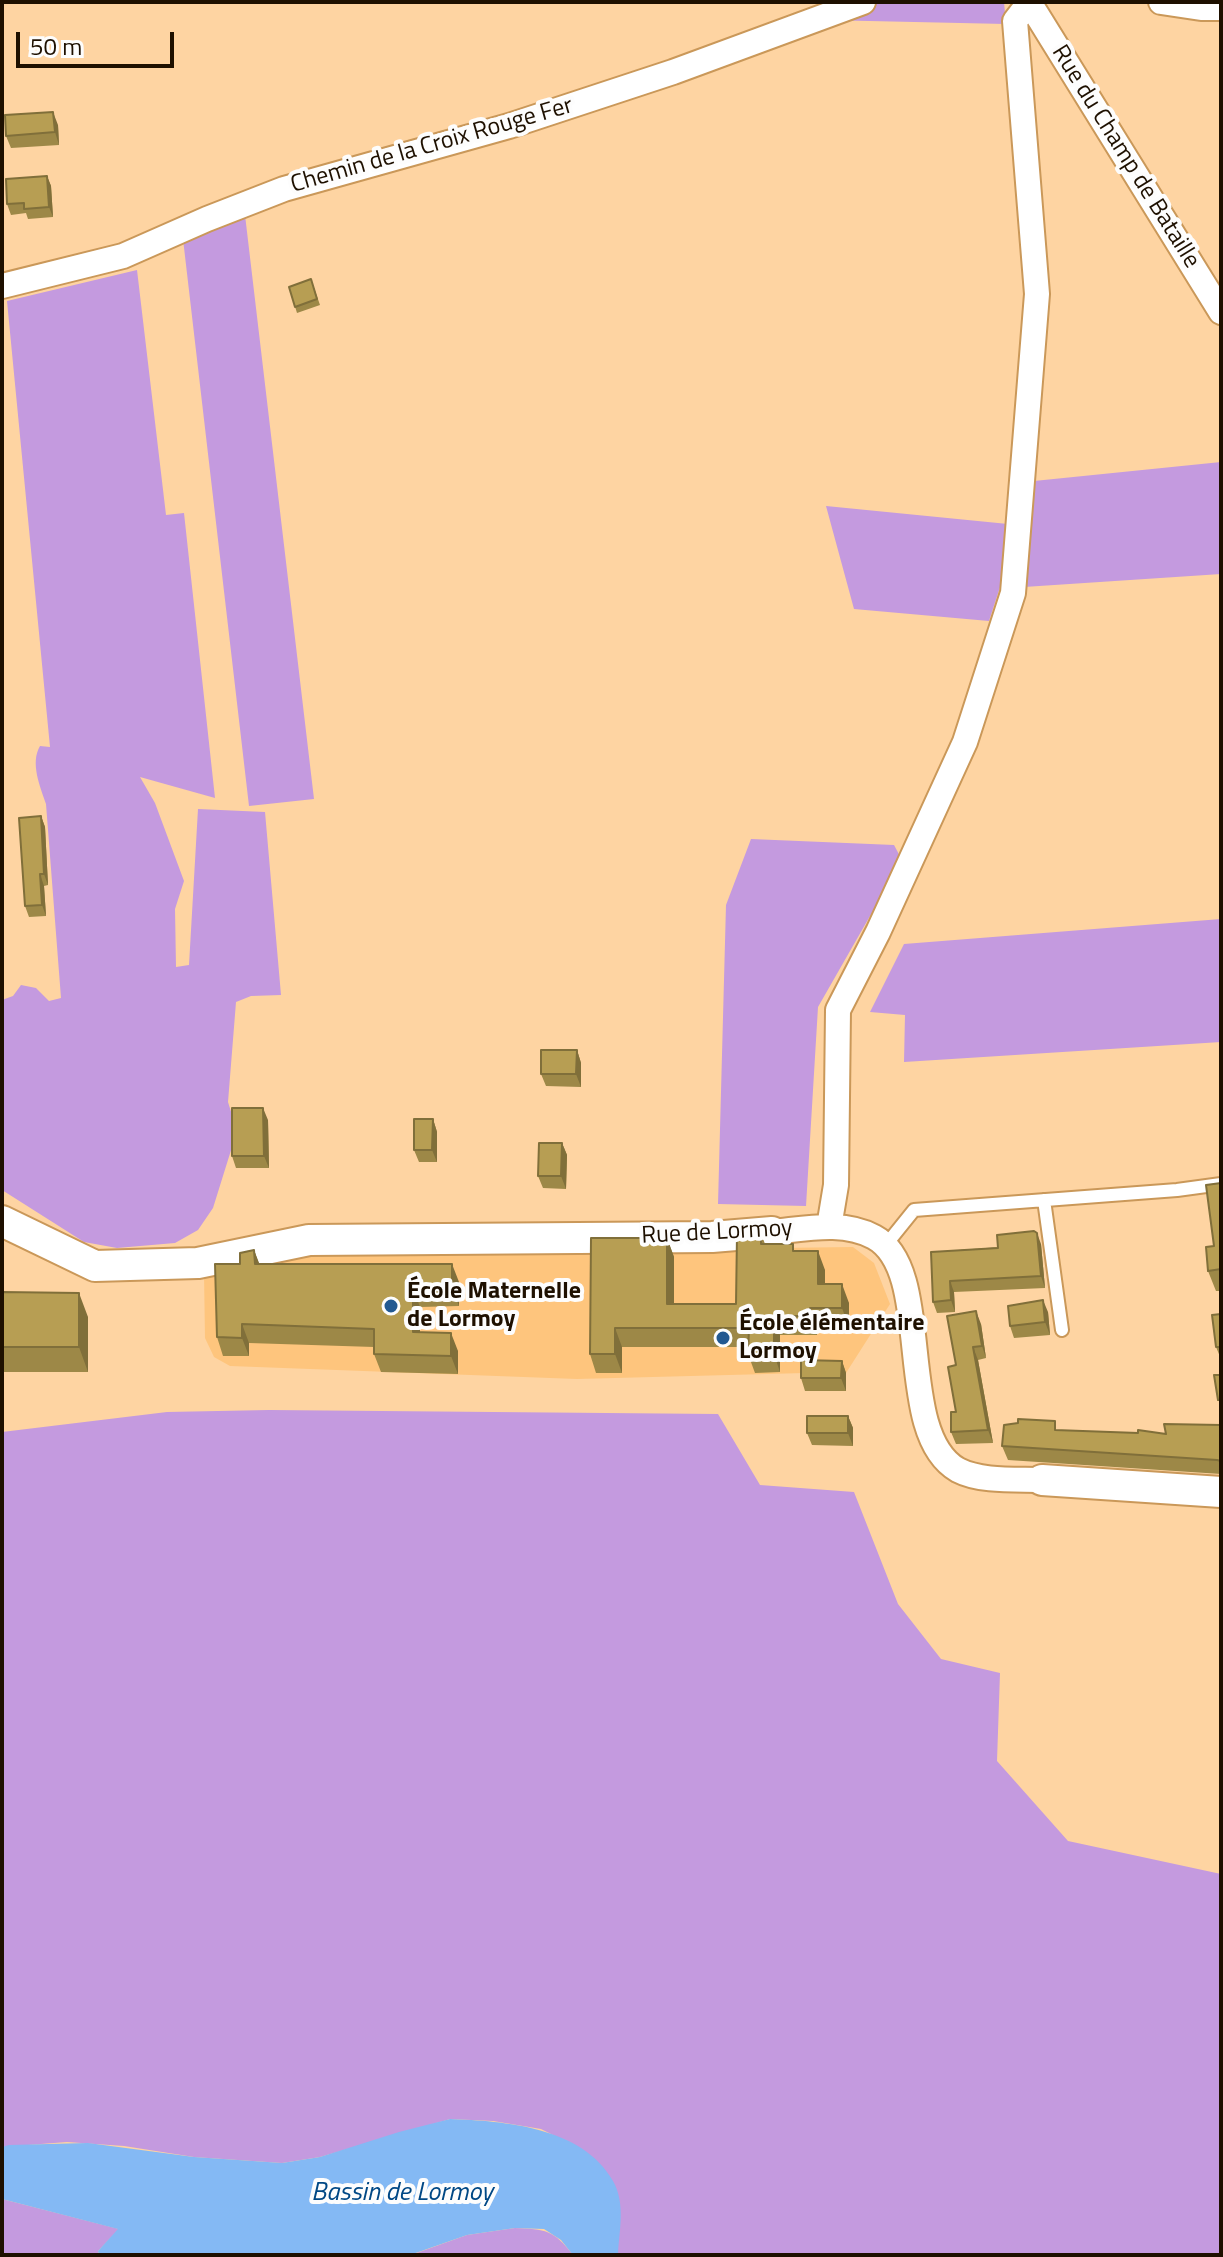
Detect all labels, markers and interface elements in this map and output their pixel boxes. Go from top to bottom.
scale bar [20,16,178,66]
text: 50 m [30,28,82,64]
street label: Rue du Champ de Bataille [1045,40,1205,274]
street label: Chemin de la Croix Rouge Fer [288,92,576,200]
street label: Rue de Lormoy [641,1215,793,1251]
place label: École Maternelle de Lormoy [407,1278,581,1334]
marker: École Maternelle de Lormoy [382,1297,400,1315]
place label: École élémentaire Lormoy [739,1310,924,1366]
marker: École élémentaire Lormoy [714,1329,732,1347]
water label: Bassin de Lormoy [311,2178,493,2210]

